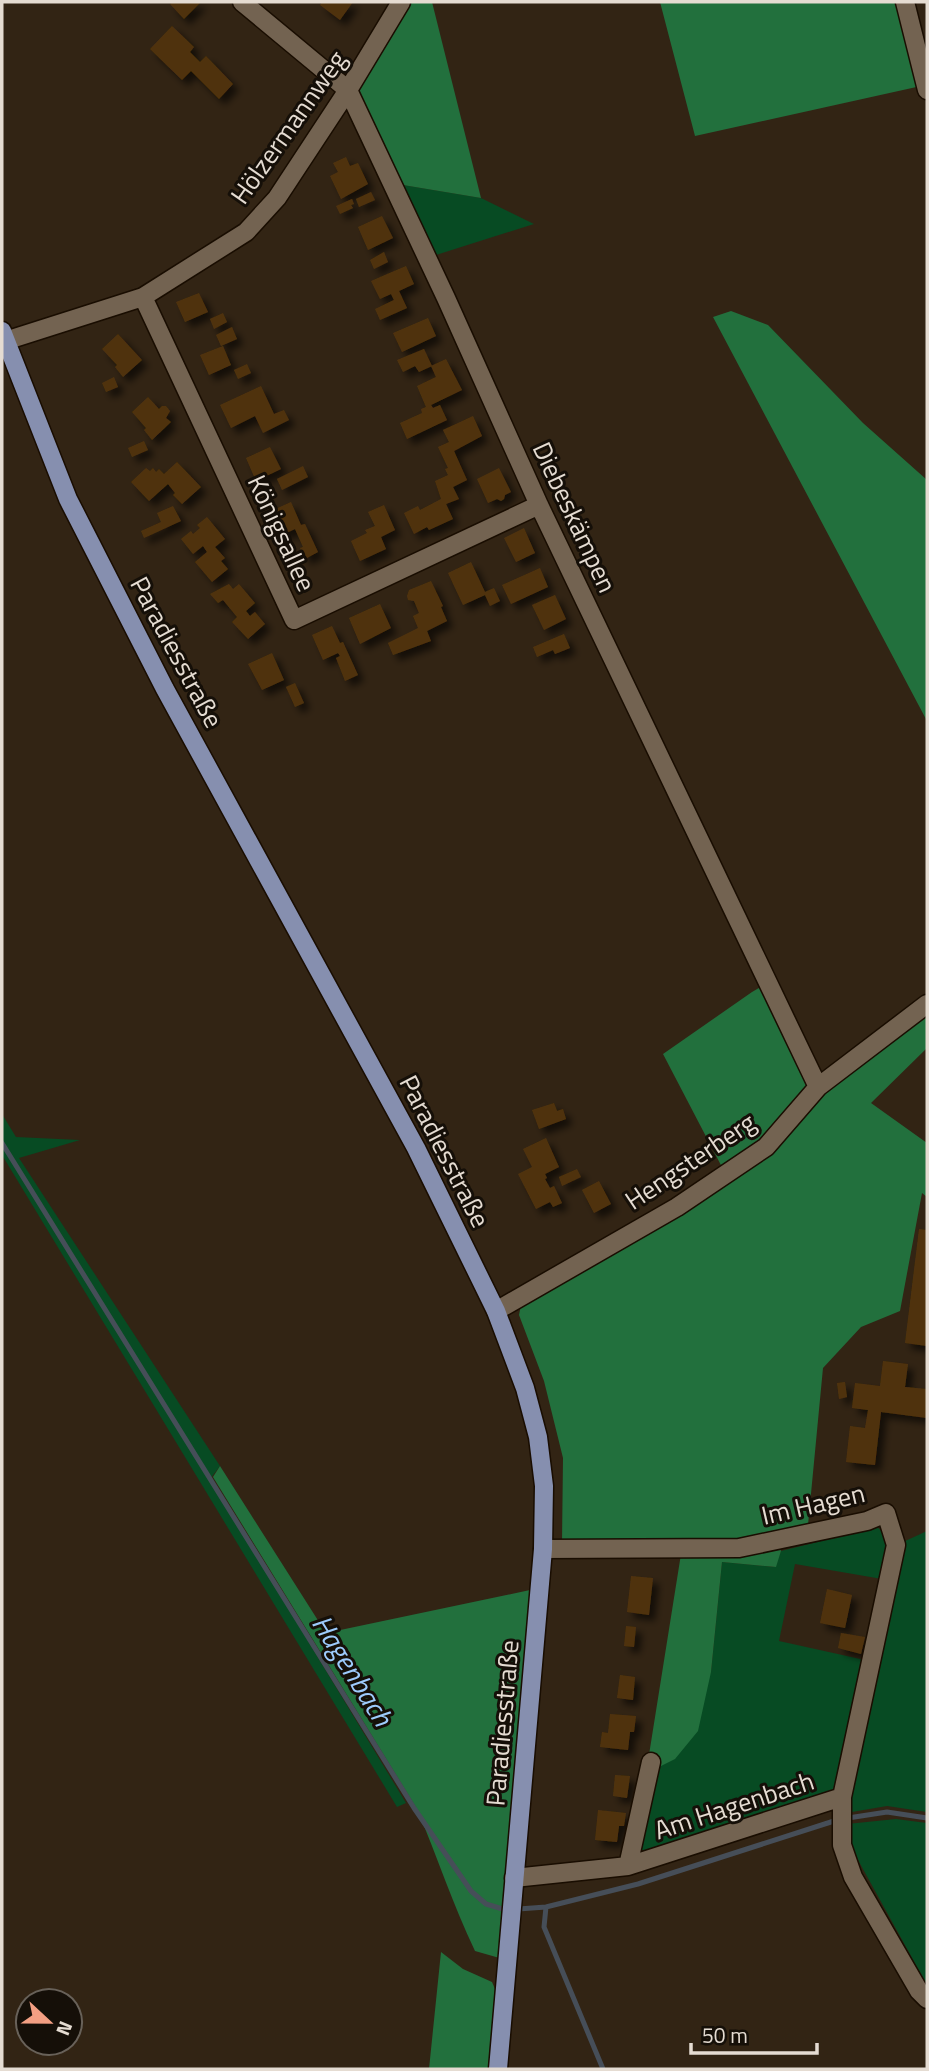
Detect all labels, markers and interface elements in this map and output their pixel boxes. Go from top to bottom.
street label: Hölzermannweg [220,42,356,212]
street label: Diebeskämpen [523,435,627,599]
street label: Königsallee [238,468,326,598]
street label: Paradiesstraße [121,569,233,735]
street label: Paradiesstraße [390,1068,500,1234]
street label: Hengsterberg [617,1103,763,1219]
street label: Im Hagen [758,1473,868,1535]
water label: Hagenbach [302,1606,405,1735]
street label: Paradiesstraße [475,1638,529,1808]
street label: Am Hagenbach [649,1761,819,1849]
north arrow [14,1987,84,2057]
scale bar [691,2011,817,2056]
text: N [49,2017,81,2040]
text: 50 m [702,2019,748,2051]

